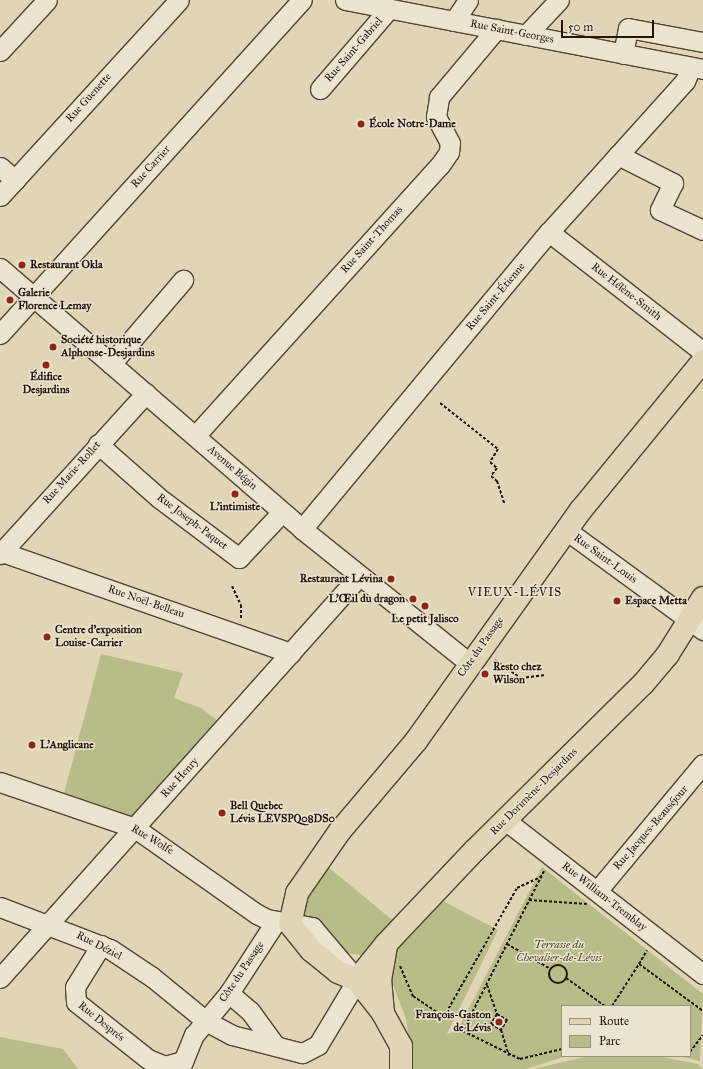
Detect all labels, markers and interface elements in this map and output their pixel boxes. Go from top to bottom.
scale bar [563,12,656,38]
street label: Rue Saint-Gabriel [322,15,386,85]
street label: Rue Saint-Georges [469,17,555,47]
text: 50 m [568,20,593,34]
street label: Rue Guenette [63,71,115,125]
place label: École Notre-Dame [369,117,456,131]
marker: École Notre-Dame [356,119,366,129]
street label: Rue Carrier [129,143,173,191]
street label: Rue Saint-Thomas [338,204,406,276]
place label: Restaurant Okla [30,258,103,272]
marker: Restaurant Okla [17,260,27,270]
street label: Rue Saint-Étienne [464,260,528,334]
street label: Rue Hélène-Smith [588,260,664,324]
place label: Galerie Florence Lemay [18,287,91,313]
marker: Galerie Florence Lemay [5,295,15,305]
place label: Société historique Alphonse-Desjardins [61,334,155,360]
marker: Société historique Alphonse-Desjardins [48,342,58,352]
marker: Édifice Desjardins [41,360,51,370]
place label: Édifice Desjardins [22,371,70,397]
street label: Rue Marie-Rollet [40,439,104,507]
street label: Avenue Bégin [205,443,259,493]
marker: L'intimiste [230,489,240,499]
street label: Rue Joseph-Paquet [154,491,230,553]
place label: L'intimiste [210,500,260,514]
street label: Rue Saint-Louis [571,531,639,587]
place label: Restaurant Lévina [300,572,383,586]
marker: Restaurant Lévina [386,574,396,584]
street label: Rue Noël-Belleau [106,583,186,621]
district label: VIEUX-LÉVIS [468,586,562,600]
place label: L'Œil du dragon [329,592,405,606]
marker: L'Œil du dragon [408,594,418,604]
place label: Espace Metta [625,594,687,608]
marker: Espace Metta [612,596,622,606]
marker: Le petit Jalisco [420,601,430,611]
place label: Le petit Jalisco [391,612,459,626]
street label: Côte du Passage [455,614,507,680]
place label: Centre d'exposition Louise-Carrier [55,624,142,650]
marker: Centre d'exposition Louise-Carrier [42,632,52,642]
place label: Resto chez Wilson [493,661,542,687]
marker: Resto chez Wilson [480,669,490,679]
place label: L'Anglicane [40,738,94,752]
marker: L'Anglicane [27,740,37,750]
street label: Rue Dorimène-Desjardins [488,746,580,838]
street label: Rue Henry [158,755,202,801]
street label: Rue Jacques-Beauséjour [611,783,691,873]
place label: Bell Quebec Lévis LEVSPQ08DS0 [230,800,335,826]
marker: Bell Quebec Lévis LEVSPQ08DS0 [217,808,227,818]
street label: Rue Wolfe [128,822,176,858]
street label: Rue William-Tremblay [559,860,649,934]
street label: Rue Déziel [74,929,124,963]
street label: Côte du Passage [217,939,267,1005]
park label: Terrasse du Chevalier-de-Lévis [516,939,602,965]
street label: Rue Després [75,999,127,1045]
legend [561,1005,691,1057]
place label: François-Gaston de Lévis [415,1009,491,1035]
text: Route [599,1014,629,1028]
marker: François-Gaston de Lévis [494,1017,504,1027]
text: Parc [599,1034,620,1048]

